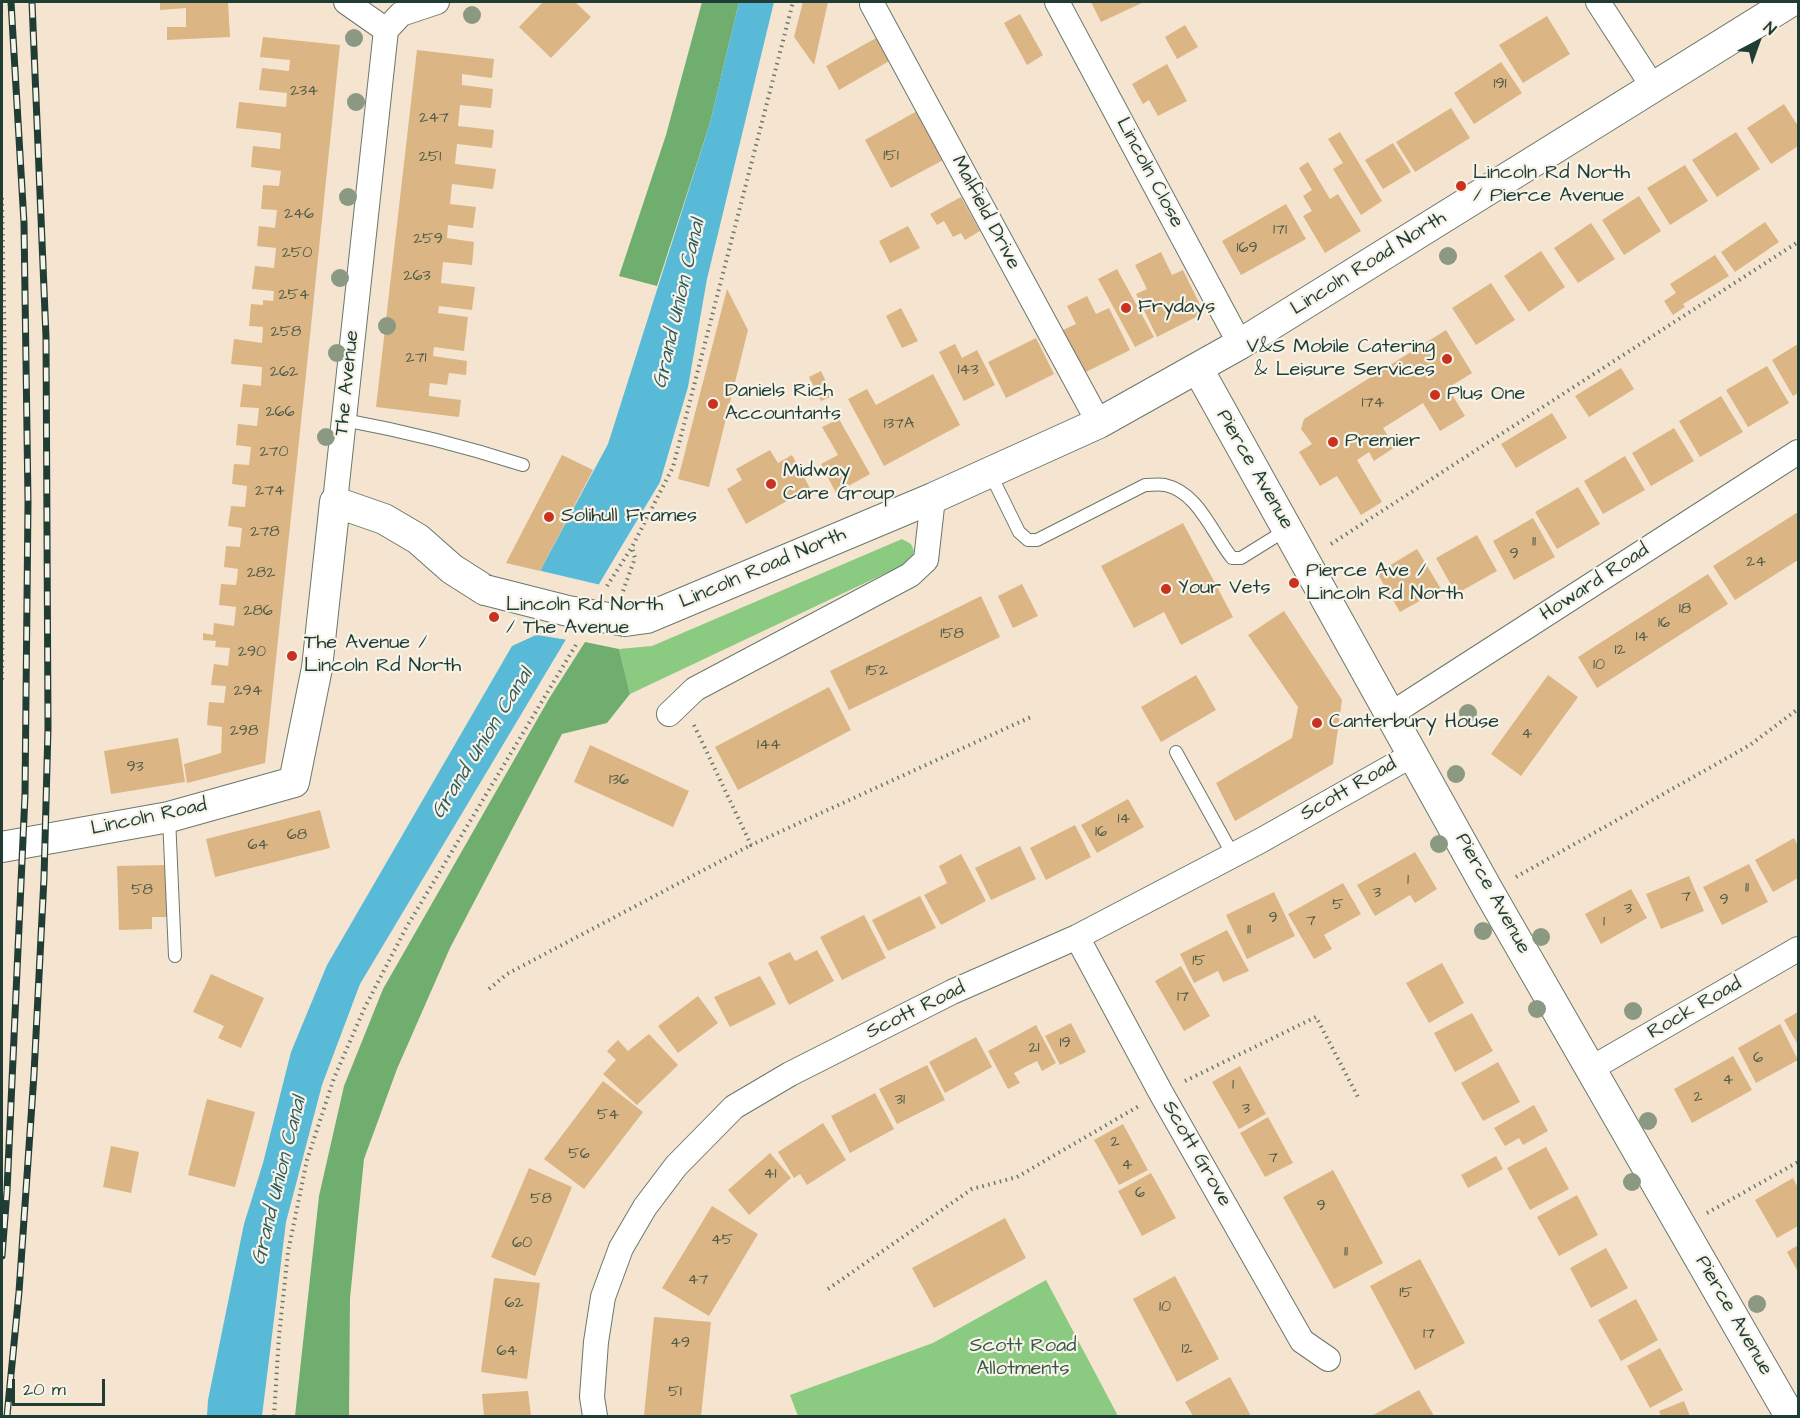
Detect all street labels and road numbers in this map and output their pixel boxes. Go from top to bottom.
street label: Lincoln Close [1110,114,1188,232]
street label: Malfield Drive [945,152,1025,274]
street label: Lincoln Road North [1287,206,1451,322]
street label: The Avenue [331,329,365,437]
street label: Pierce Avenue [1210,406,1298,534]
street label: Lincoln Road North [676,523,850,615]
street label: Howard Road [1536,539,1654,627]
street label: Scott Road [1297,753,1401,827]
street label: Lincoln Road [89,794,209,842]
street label: Pierce Avenue [1449,830,1535,958]
street label: Rock Road [1644,973,1746,1045]
street label: Scott Road [863,977,969,1045]
street label: Scott Grove [1156,1097,1236,1211]
street label: Pierce Avenue [1689,1252,1777,1380]

